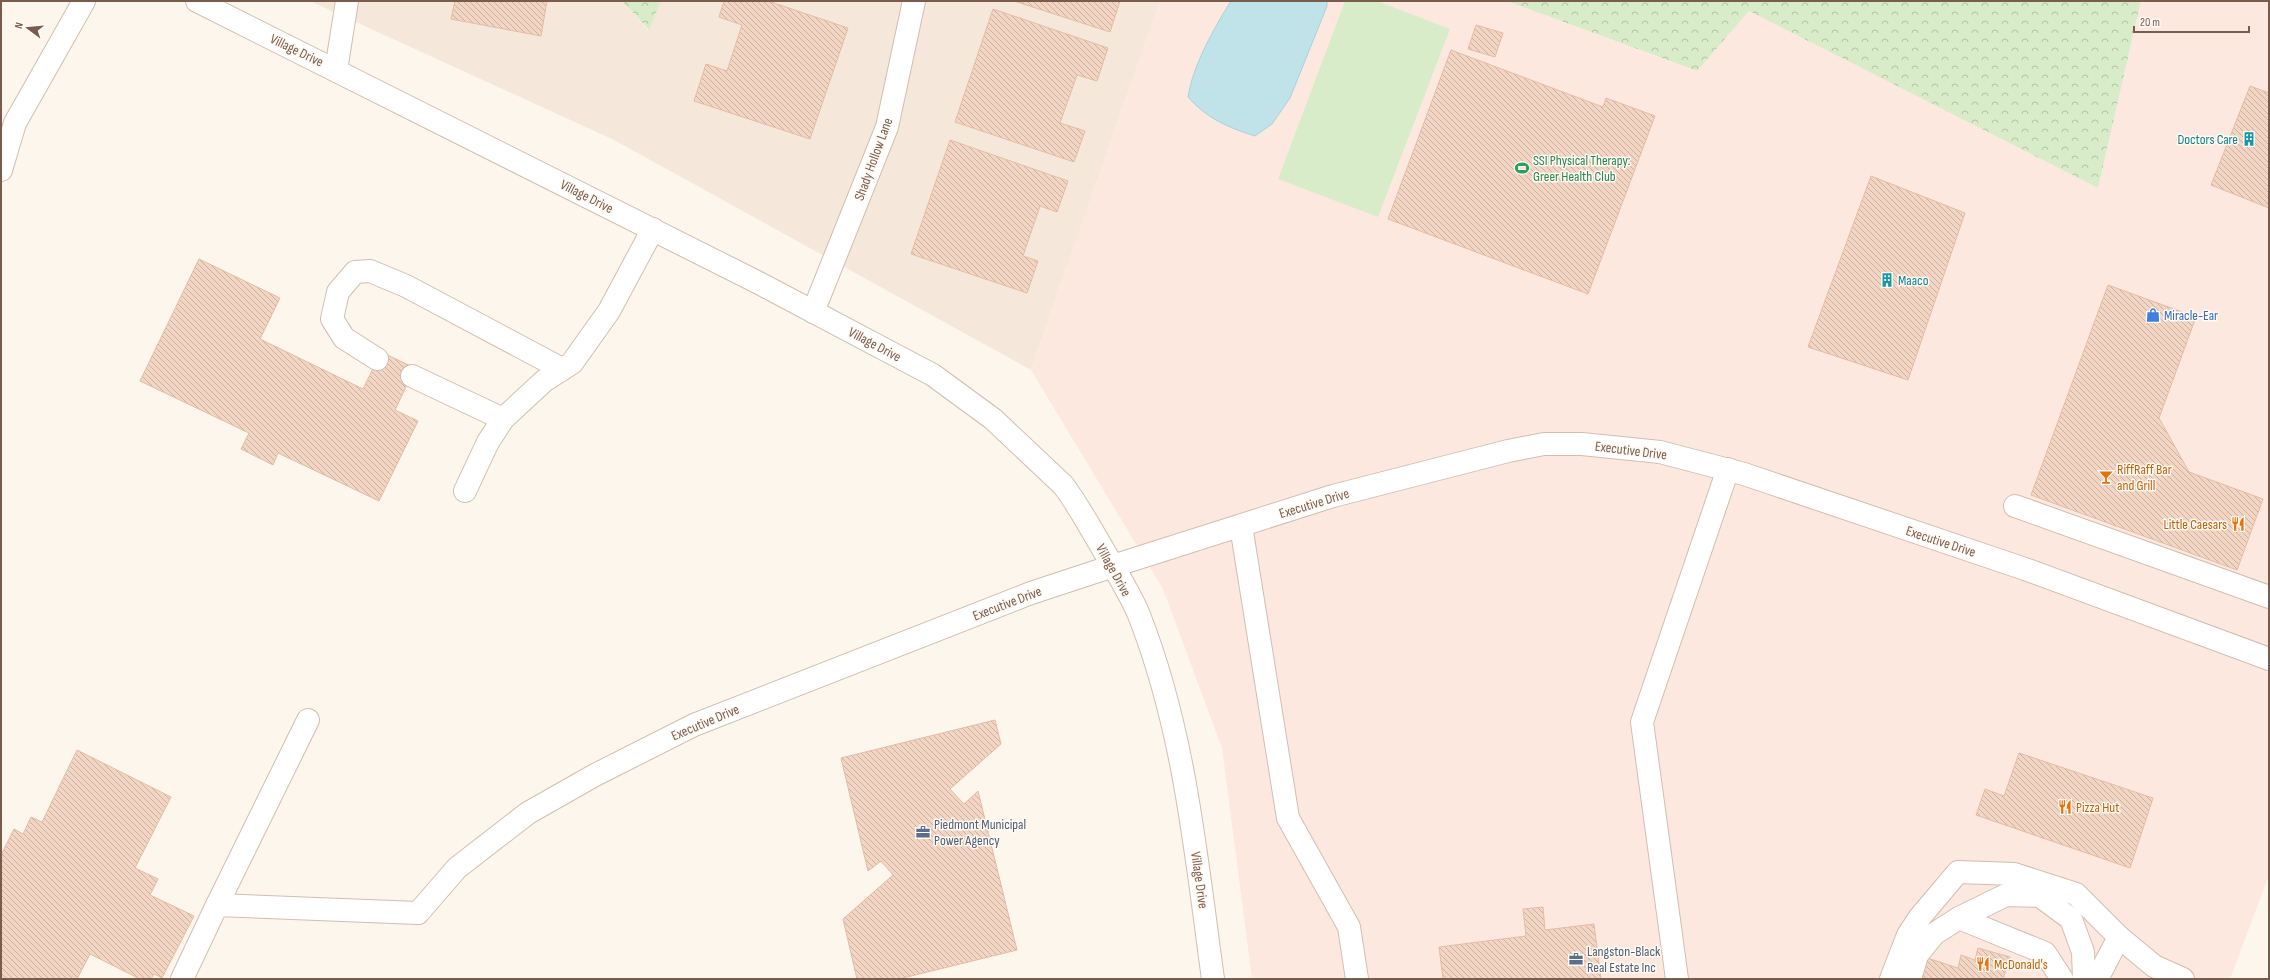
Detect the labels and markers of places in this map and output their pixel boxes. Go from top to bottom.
place label: Doctors Care [2177,131,2238,148]
building icon: Doctors Care [2241,131,2257,147]
place label: SSI Physical Therapy: Greer Health Club [1533,152,1630,185]
sports icon: SSI Physical Therapy: Greer Health Club [1514,160,1530,176]
building icon: Maaco [1879,272,1895,288]
place label: Maaco [1898,272,1929,289]
shop icon: Miracle-Ear [2145,307,2161,323]
place label: Miracle-Ear [2164,307,2218,324]
place label: RiffRaff Bar and Grill [2117,461,2172,494]
bar icon: RiffRaff Bar and Grill [2098,469,2114,485]
place label: Little Caesars [2163,516,2227,533]
restaurant icon: Little Caesars [2230,516,2246,532]
restaurant icon: Pizza Hut [2057,799,2073,815]
place label: Pizza Hut [2076,799,2119,816]
place label: Piedmont Municipal Power Agency [934,816,1026,849]
office icon: Piedmont Municipal Power Agency [915,824,931,840]
place label: Langston-Black Real Estate Inc [1587,943,1661,976]
office icon: Langston-Black Real Estate Inc [1568,951,1584,967]
restaurant icon: McDonald's [1975,956,1991,972]
place label: McDonald's [1994,956,2048,973]

